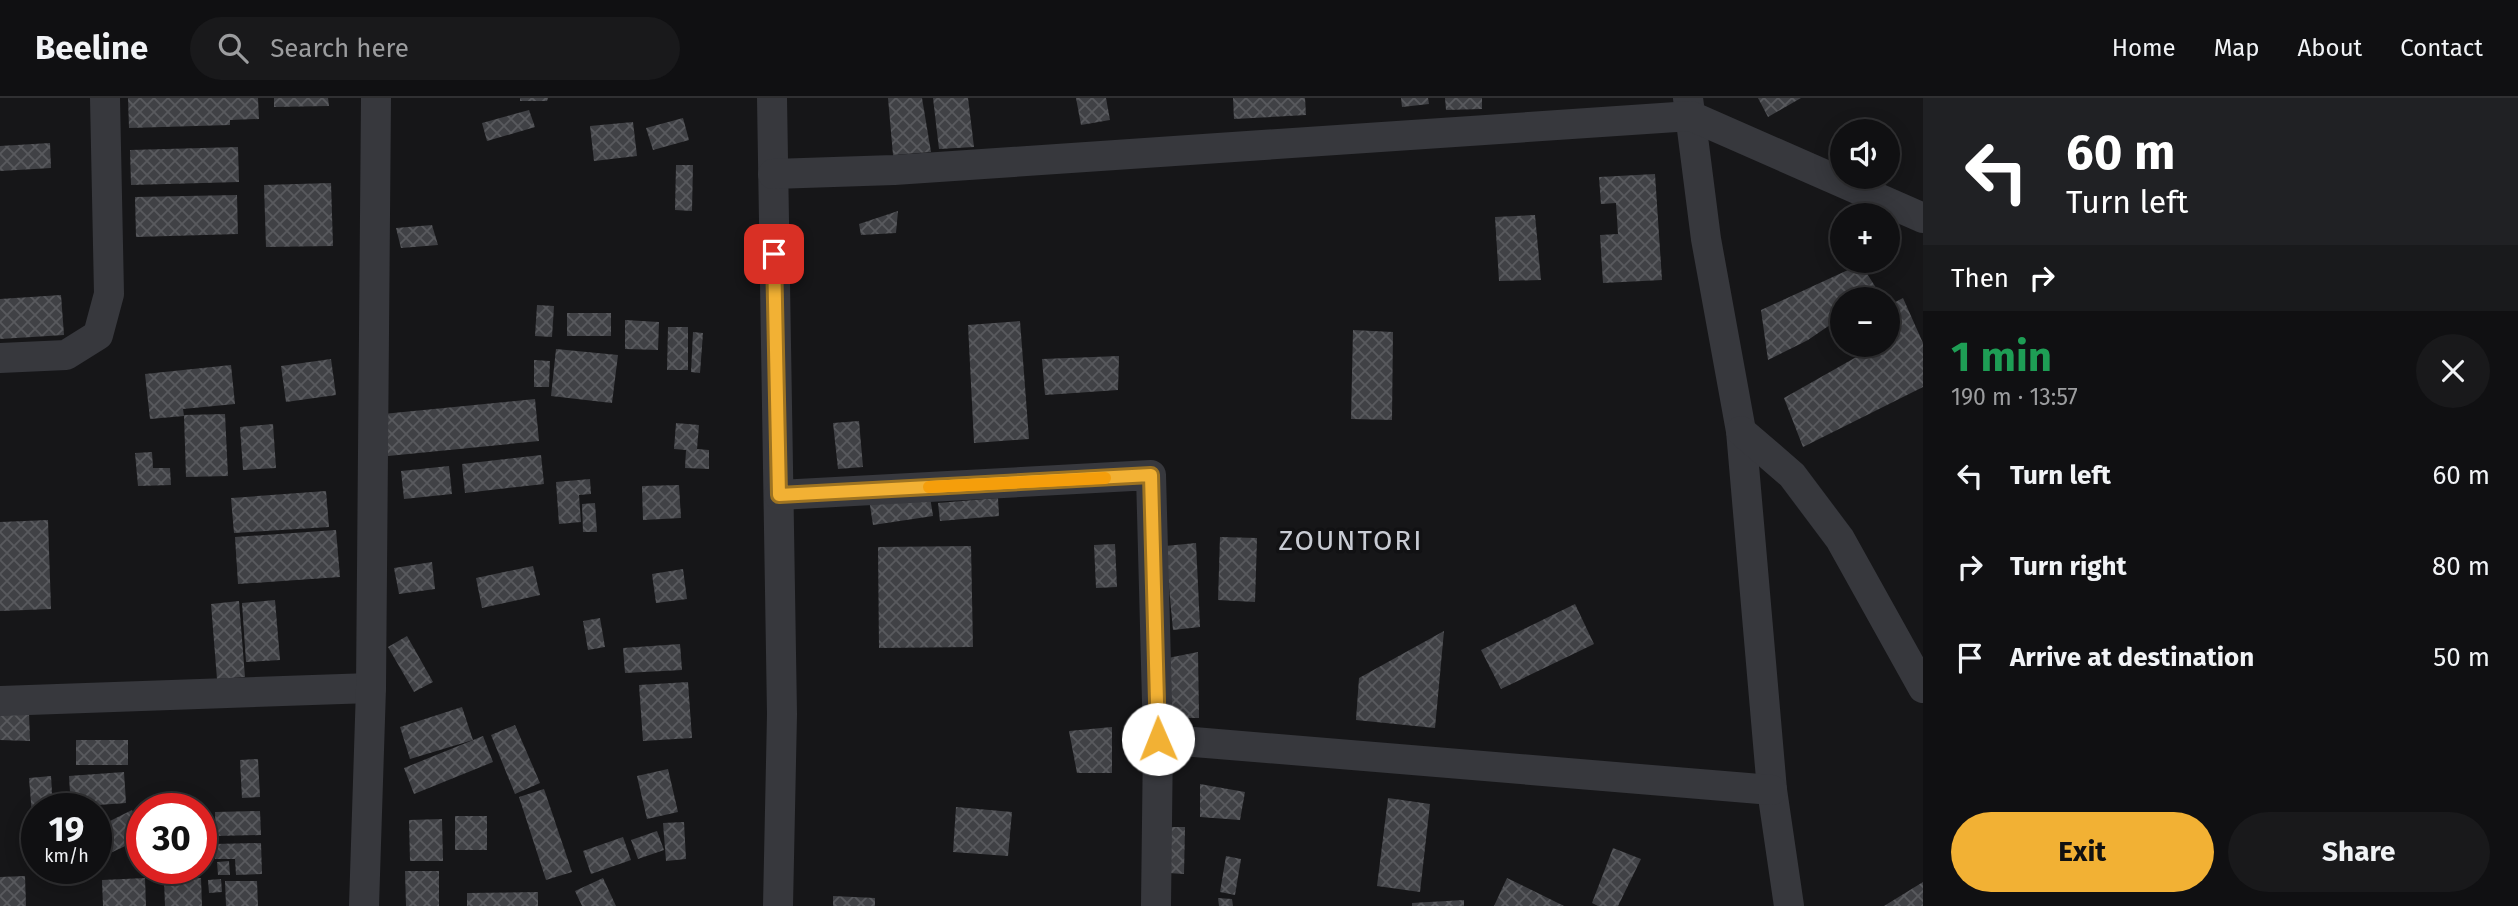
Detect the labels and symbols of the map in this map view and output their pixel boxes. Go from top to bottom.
pin [744,224,804,284]
district label: ZOUNTORI [1278,524,1424,557]
position arrow [1121,702,1195,776]
speed limit sign: 30 [126,793,217,884]

